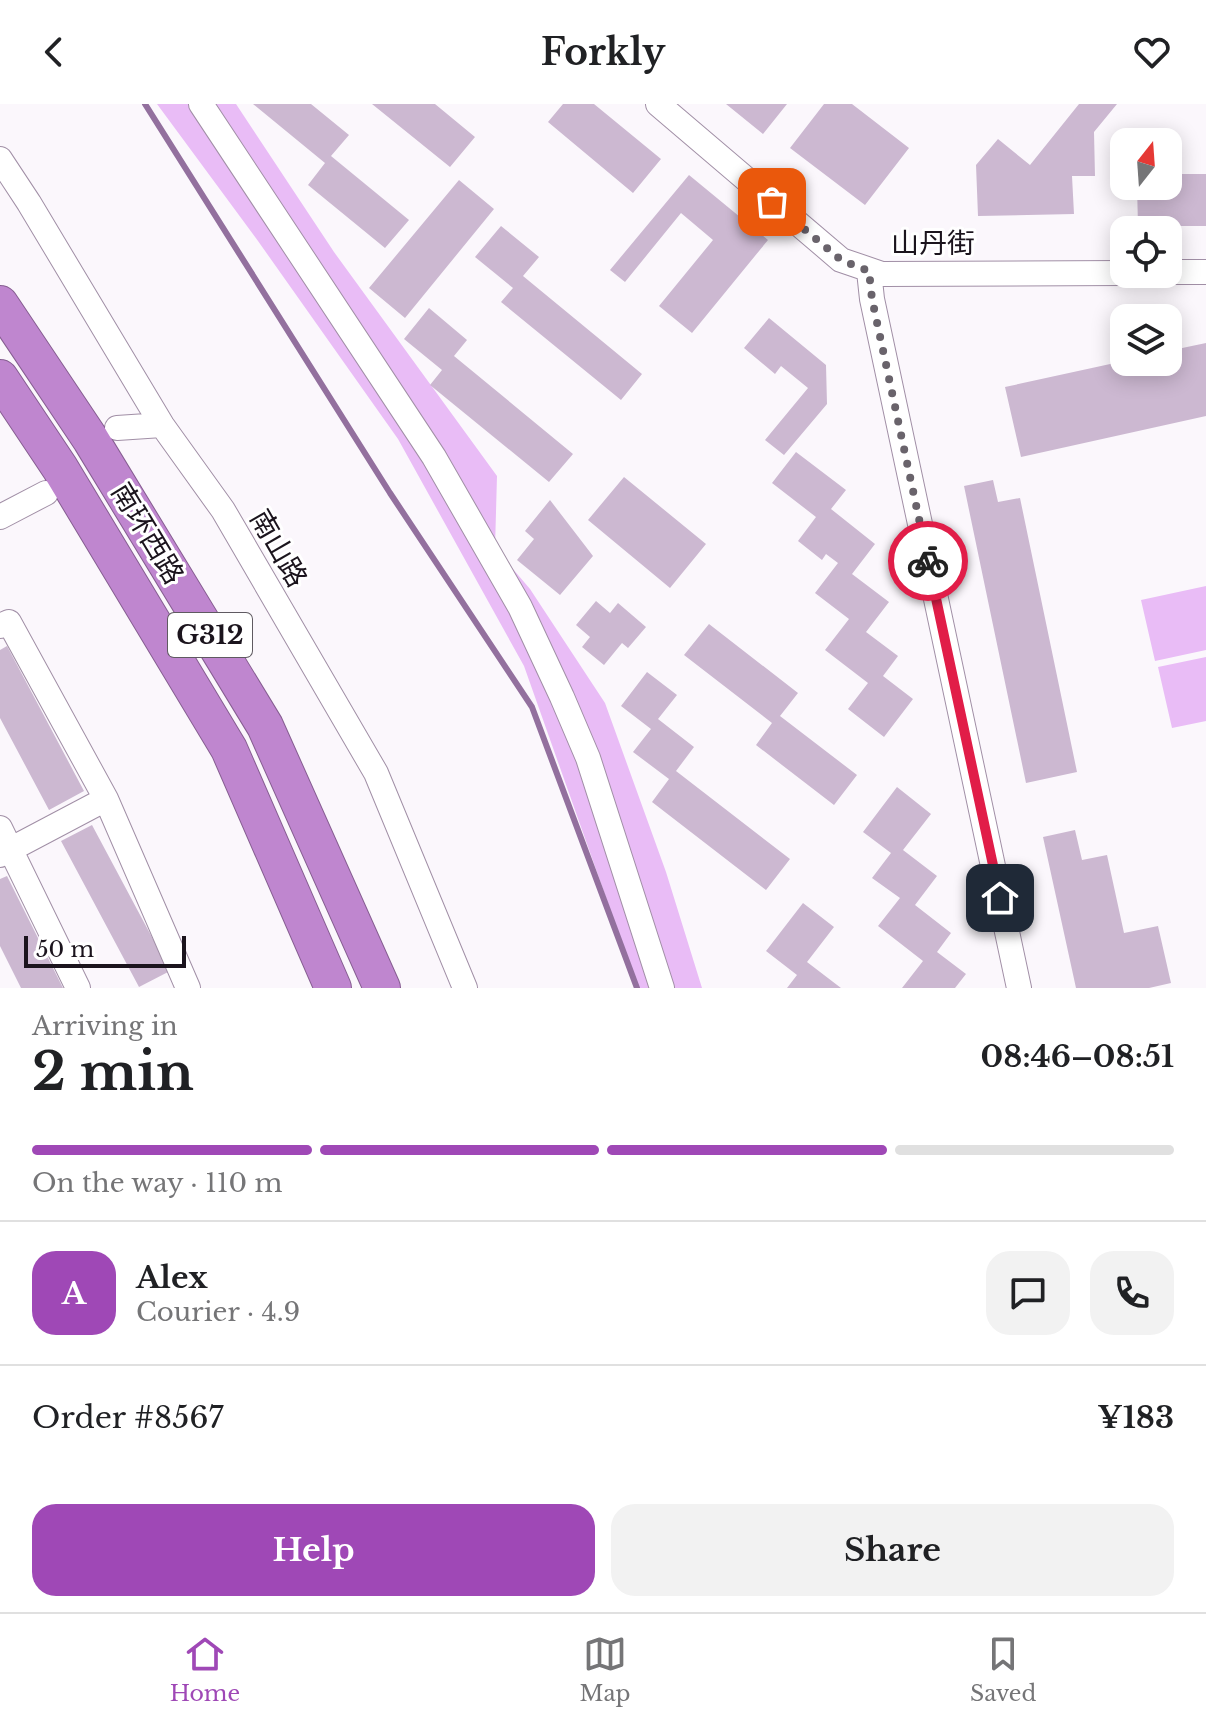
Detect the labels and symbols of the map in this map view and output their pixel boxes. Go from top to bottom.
north arrow [1110,128,1182,200]
pin [738,168,806,236]
street label: 山丹街 [891,226,975,261]
street label: 南环西路 [104,476,191,590]
street label: 南山路 [242,503,315,593]
courier [888,521,968,601]
road number: G312 [168,613,252,657]
pin [966,864,1034,932]
scale bar [24,932,186,968]

